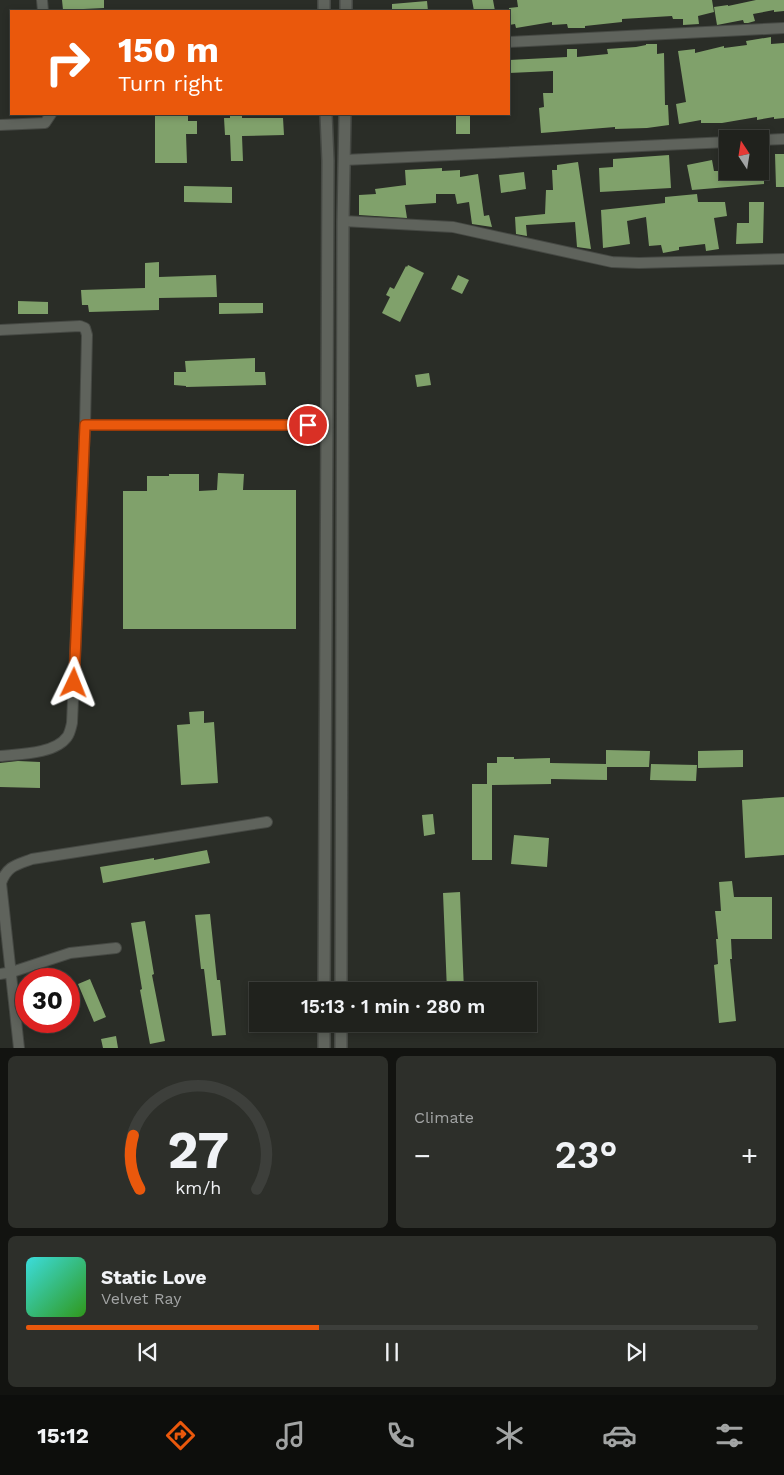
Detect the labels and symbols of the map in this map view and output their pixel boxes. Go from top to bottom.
north arrow [719,130,769,180]
pin [287,404,329,446]
position arrow [47,656,99,708]
speed limit sign: 30 [15,968,80,1033]

